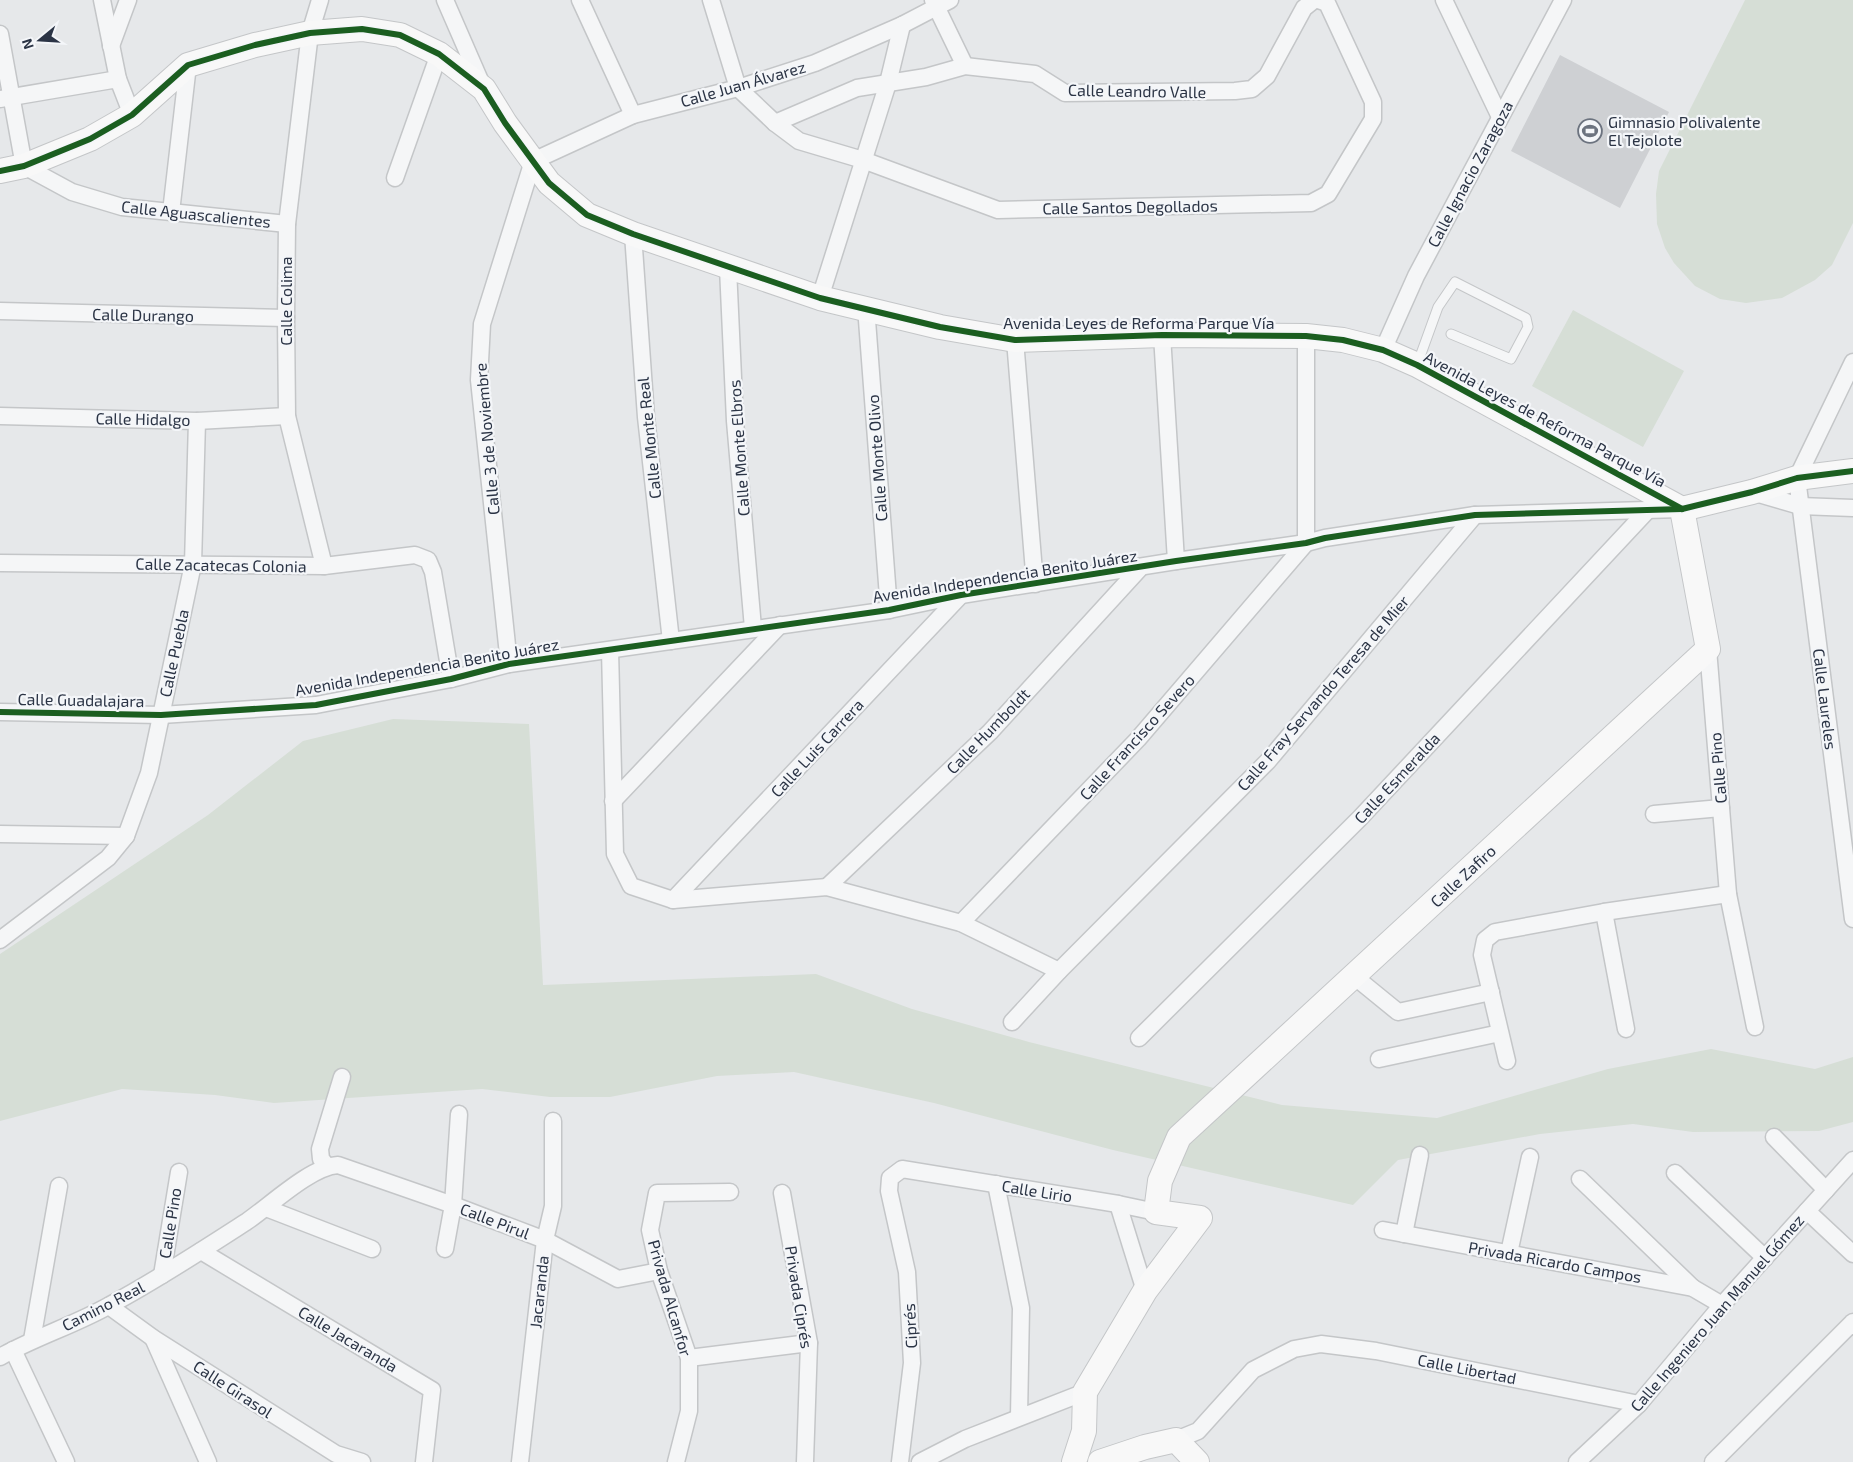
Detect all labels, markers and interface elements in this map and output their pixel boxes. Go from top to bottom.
north arrow [15,15,65,65]
text: N [18,37,37,52]
street label: Calle Juan Álvarez [678,57,808,111]
street label: Calle Leandro Valle [1068,80,1206,101]
street label: Calle Ignacio Zaragoza [1423,97,1516,250]
place label: Gimnasio Polivalente El Tejolote [1608,112,1761,150]
sports icon: Gimnasio Polivalente El Tejolote [1577,118,1603,144]
street label: Calle Santos Degollados [1042,195,1218,218]
street label: Calle Aguascalientes [120,196,272,231]
street label: Calle Colima [276,256,295,346]
street label: Calle Durango [92,304,194,325]
street label: Avenida Leyes de Reforma Parque Vía [1003,313,1275,332]
street label: Avenida Leyes de Reforma Parque Vía [1421,346,1669,491]
street label: Calle 3 de Noviembre [470,362,503,516]
street label: Calle Monte Real [633,376,664,500]
street label: Calle Monte Elbros [724,379,753,517]
street label: Calle Monte Olivo [863,394,890,522]
street label: Calle Hidalgo [95,408,191,429]
street label: Avenida Independencia Benito Juárez [871,545,1139,606]
street label: Calle Zacatecas Colonia [135,554,307,575]
street label: Calle Fray Servando Teresa de Mier [1233,591,1413,794]
street label: Calle Puebla [155,607,192,699]
street label: Avenida Independencia Benito Juárez [294,634,560,699]
street label: Calle Laureles [1810,647,1841,751]
street label: Calle Francisco Severo [1075,670,1198,803]
street label: Calle Humboldt [942,684,1033,777]
street label: Calle Guadalajara [17,689,145,711]
street label: Calle Luis Carrera [766,695,867,801]
street label: Calle Esmeralda [1350,728,1444,827]
street label: Calle Pino [1705,732,1730,804]
street label: Calle Zafiro [1426,841,1499,911]
street label: Calle Lirio [1000,1176,1074,1205]
street label: Calle Pino [155,1186,184,1260]
street label: Calle Pirul [458,1199,533,1243]
street label: Calle Ingeniero Juan Manuel Gómez [1626,1210,1807,1415]
street label: Privada Alcanfor [645,1237,696,1359]
street label: Privada Ricardo Campos [1467,1237,1643,1286]
street label: Privada Ciprés [782,1244,817,1350]
street label: Jacaranda [525,1255,552,1329]
street label: Camino Real [58,1277,147,1334]
street label: Calle Jacaranda [295,1301,401,1376]
street label: Ciprés [899,1303,920,1349]
street label: Calle Libertad [1416,1350,1518,1387]
street label: Calle Girasol [190,1356,277,1421]

